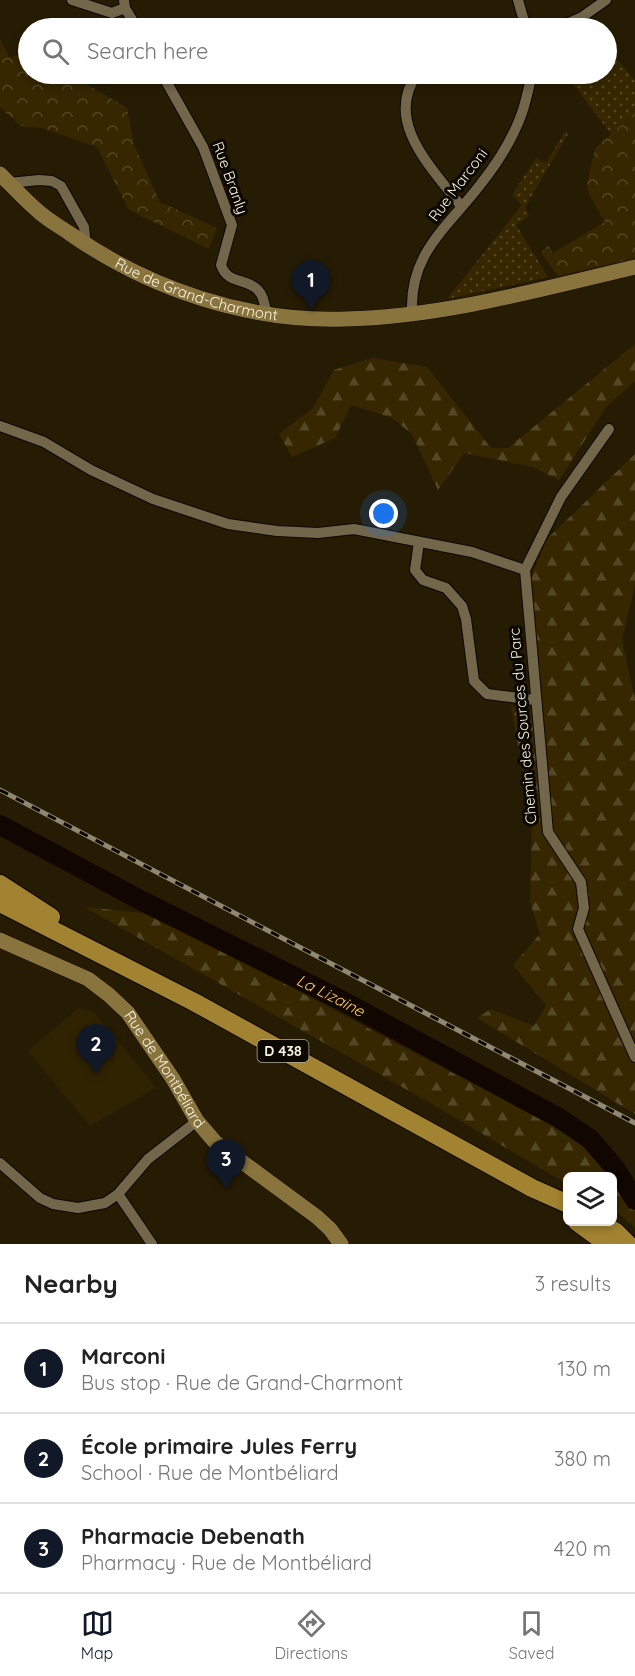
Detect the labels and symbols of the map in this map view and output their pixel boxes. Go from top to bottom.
street label: Rue Branly [209,139,252,217]
street label: Rue Marconi [424,144,491,225]
street label: Rue de Grand-Charmont [112,253,279,324]
pin: 1 [292,260,330,310]
your location [369,499,398,528]
street label: Chemin des Sources du Parc [504,627,541,825]
water label: La Lizaine [293,970,369,1021]
street label: Rue de Montbéliard [120,1007,209,1132]
pin: 2 [76,1024,116,1074]
road number: D 438 [258,1040,308,1062]
pin: 3 [206,1140,246,1189]

